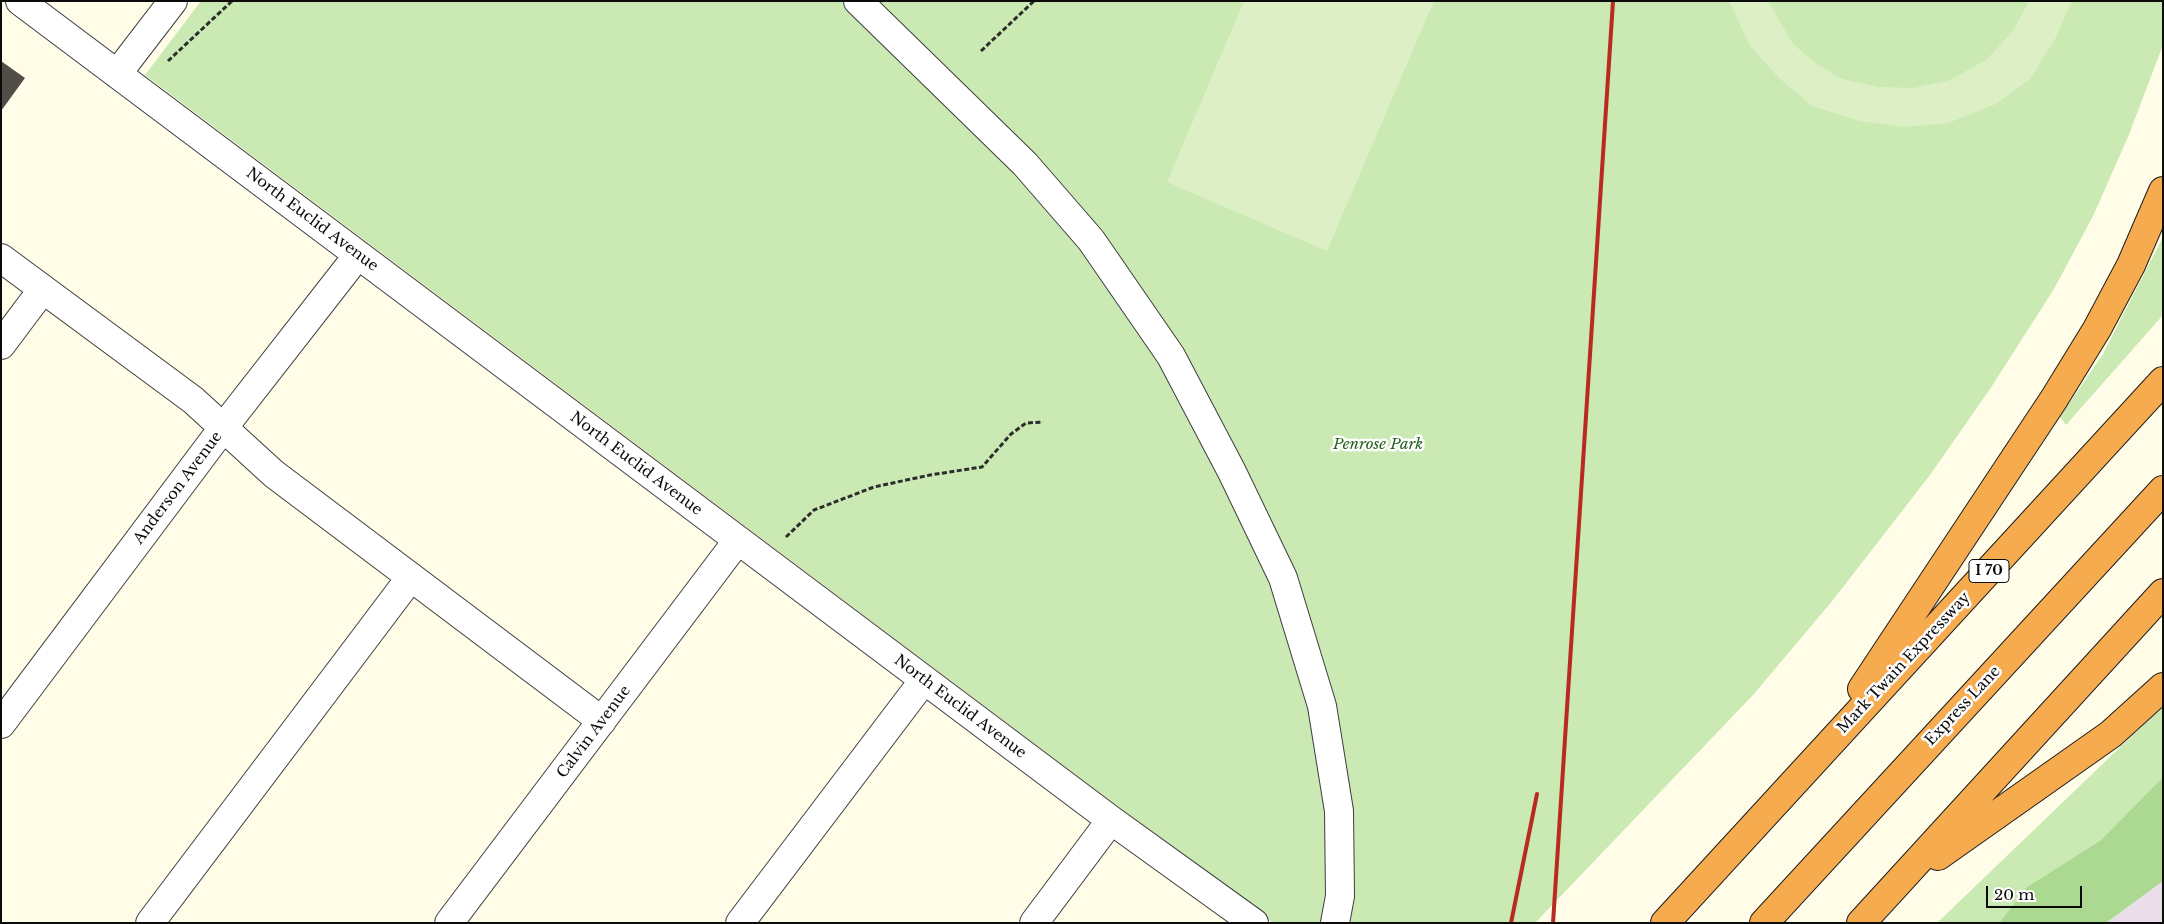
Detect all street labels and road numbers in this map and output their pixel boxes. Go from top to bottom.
street label: North Euclid Avenue [242,164,382,276]
street label: North Euclid Avenue [566,408,706,520]
street label: Anderson Avenue [130,428,226,548]
road number: I 70 [1969,560,2009,582]
street label: Mark Twain Expressway [1834,589,1974,737]
street label: North Euclid Avenue [890,651,1030,763]
street label: Express Lane [1922,663,2004,749]
street label: Calvin Avenue [553,682,635,782]

